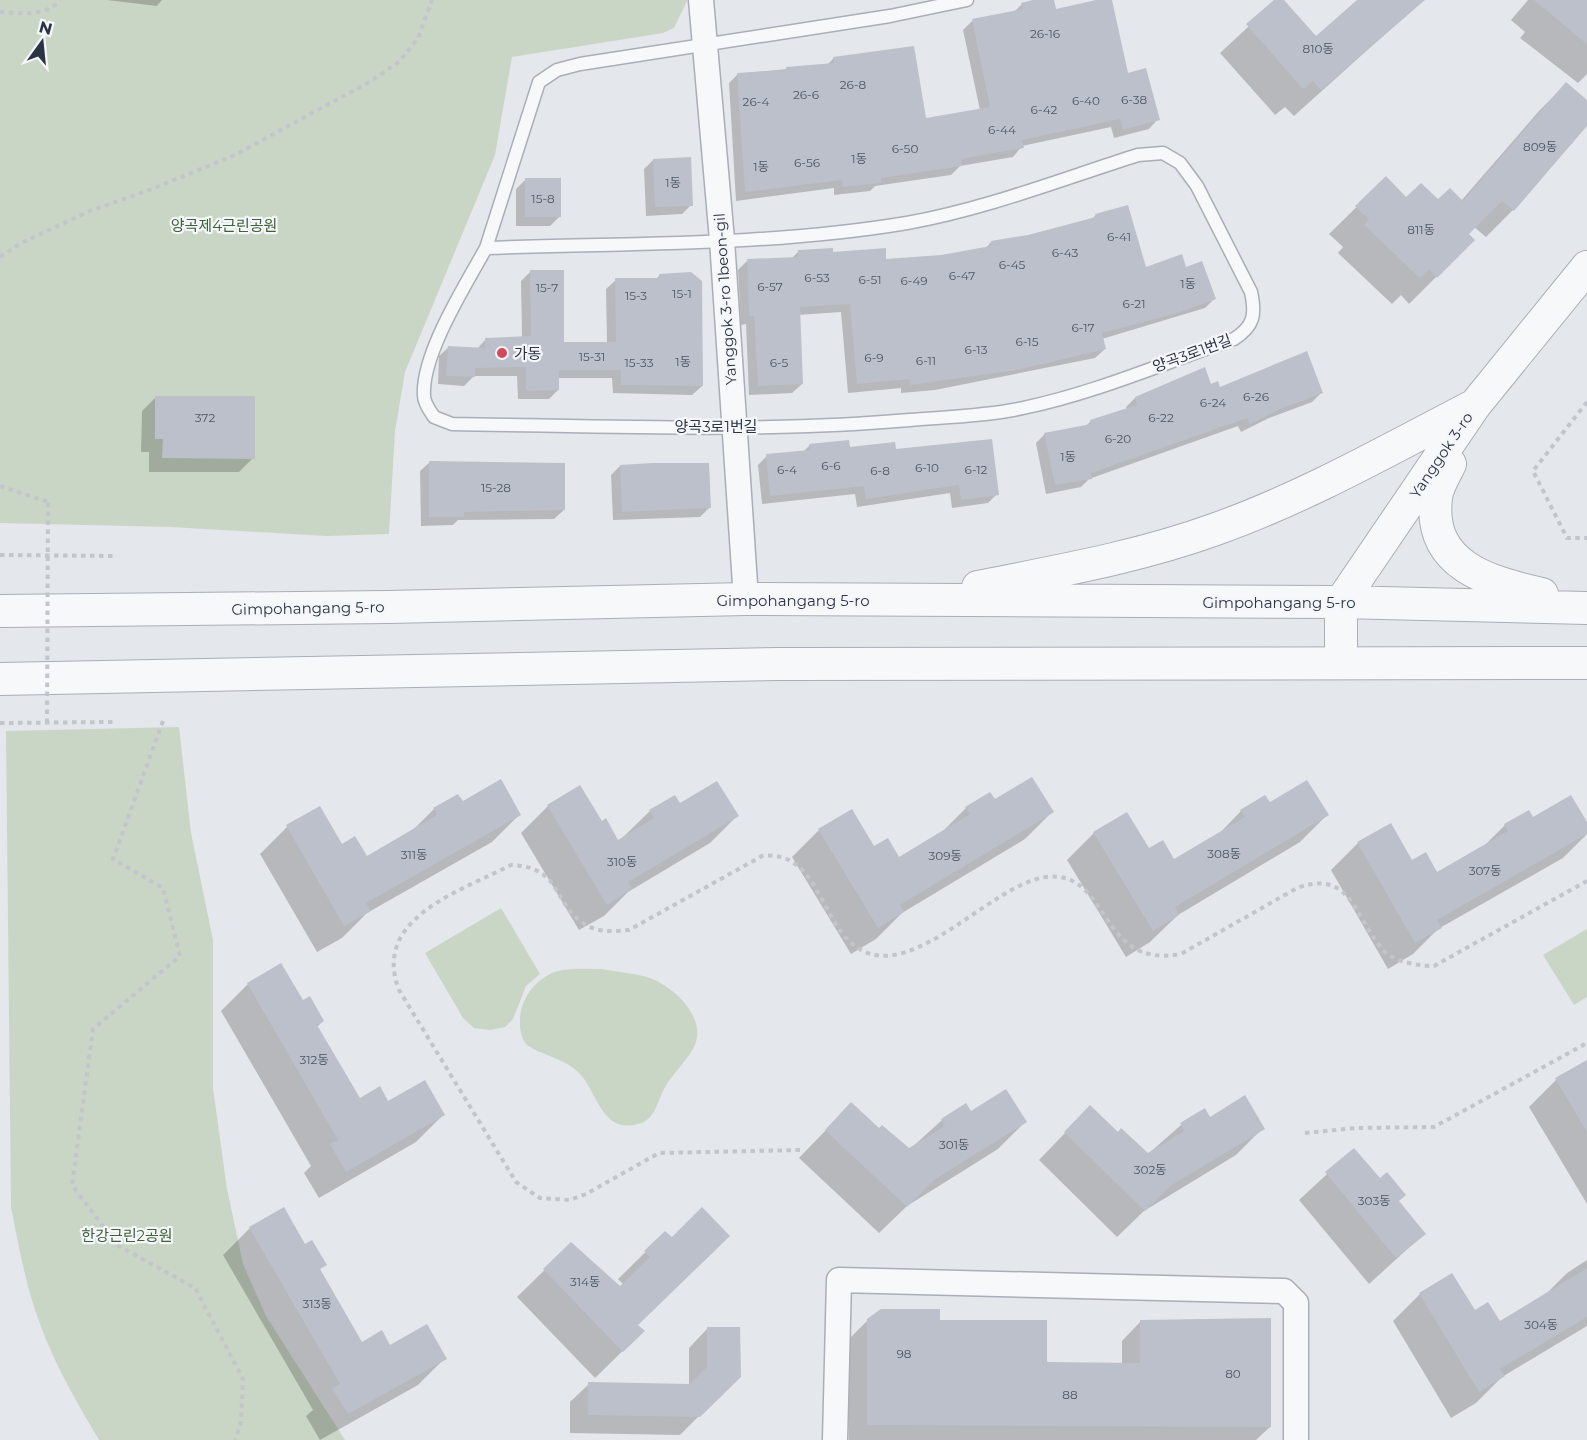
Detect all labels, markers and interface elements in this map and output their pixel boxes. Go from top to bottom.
north arrow [12,12,72,72]
text: N [37,17,54,39]
house number: 26-16 [1030,26,1060,41]
house number: 810동 [1303,41,1333,56]
house number: 26-8 [840,77,867,92]
house number: 26-6 [793,87,819,102]
house number: 6-38 [1121,92,1147,107]
house number: 6-40 [1072,93,1100,108]
house number: 26-4 [743,94,769,109]
house number: 6-42 [1031,102,1058,117]
house number: 6-44 [988,122,1016,137]
house number: 809동 [1523,139,1557,154]
house number: 6-50 [892,141,918,156]
house number: 1동 [851,151,867,166]
house number: 6-56 [794,155,820,170]
house number: 1동 [753,159,769,174]
house number: 1동 [665,175,681,190]
house number: 15-8 [531,191,555,206]
street label: Yanggok 3-ro 1beon-gil [710,212,740,386]
park label: 양곡제4근린공원 [171,216,277,235]
house number: 811동 [1407,222,1435,237]
house number: 6-41 [1107,229,1131,244]
house number: 6-43 [1052,245,1079,260]
house number: 6-45 [999,257,1026,272]
house number: 6-47 [949,268,975,283]
house number: 6-53 [804,270,830,285]
house number: 6-51 [858,272,882,287]
house number: 6-49 [900,273,928,288]
house number: 1동 [1180,276,1196,291]
house number: 6-57 [757,279,783,294]
house number: 15-7 [536,280,558,295]
house number: 15-1 [672,286,692,301]
house number: 15-3 [625,288,647,303]
house number: 6-21 [1123,296,1145,311]
house number: 6-17 [1071,320,1095,335]
street label: 양곡3로1번길 [1150,330,1234,376]
house number: 6-15 [1016,334,1039,349]
house number: 6-13 [965,342,988,357]
place label: 가동 [514,344,542,363]
marker: 가동 [495,346,509,360]
house number: 15-31 [579,349,605,364]
house number: 6-9 [864,350,884,365]
house number: 6-11 [916,353,936,368]
house number: 1동 [675,354,691,369]
house number: 15-33 [625,355,654,370]
house number: 6-5 [770,355,789,370]
house number: 6-26 [1243,389,1269,404]
house number: 6-24 [1200,395,1226,410]
street label: Yanggok 3-ro [1405,408,1477,502]
house number: 372 [195,410,215,425]
house number: 6-22 [1148,410,1174,425]
street label: 양곡3로1번길 [675,417,757,436]
house number: 6-20 [1105,431,1131,446]
house number: 1동 [1060,449,1076,464]
house number: 6-6 [821,458,841,473]
house number: 6-10 [915,460,939,475]
house number: 6-4 [777,462,797,477]
house number: 6-12 [965,462,988,477]
house number: 6-8 [870,463,890,478]
house number: 15-28 [481,480,511,495]
street label: Gimpohangang 5-ro [716,591,870,610]
street label: Gimpohangang 5-ro [1202,593,1356,612]
street label: Gimpohangang 5-ro [231,597,385,619]
house number: 308동 [1207,846,1241,861]
house number: 311동 [401,847,427,862]
house number: 309동 [928,848,962,863]
house number: 310동 [607,854,637,869]
house number: 307동 [1469,863,1501,878]
house number: 312동 [300,1052,328,1067]
house number: 301동 [939,1137,969,1152]
house number: 302동 [1134,1162,1166,1177]
house number: 303동 [1358,1193,1390,1208]
park label: 한강근린2공원 [81,1226,173,1245]
house number: 314동 [570,1274,600,1289]
house number: 313동 [303,1296,331,1311]
house number: 304동 [1524,1317,1558,1332]
house number: 98 [897,1346,912,1361]
house number: 80 [1225,1366,1241,1381]
house number: 88 [1062,1387,1078,1402]

